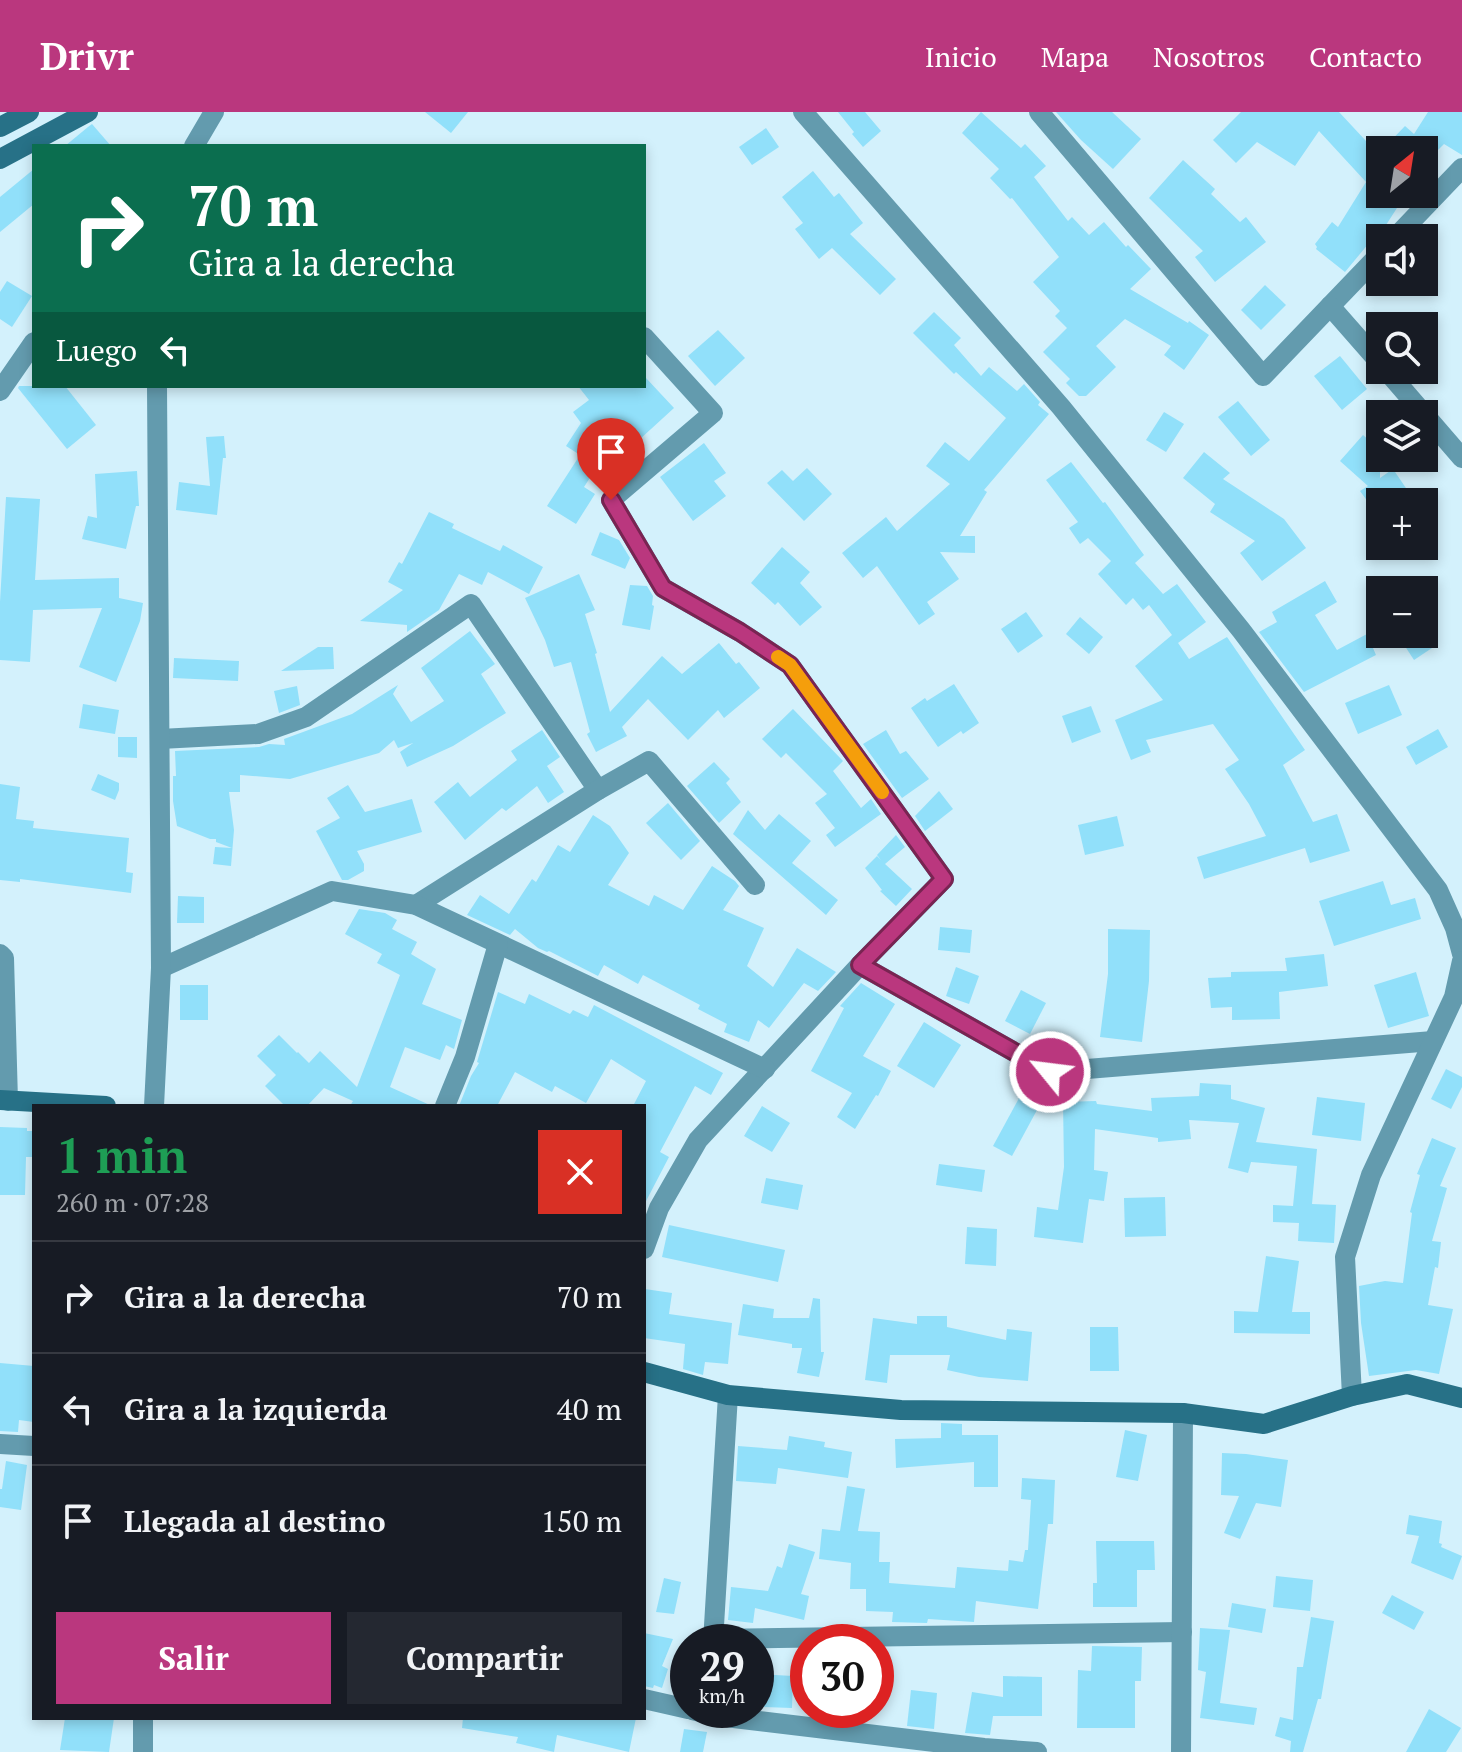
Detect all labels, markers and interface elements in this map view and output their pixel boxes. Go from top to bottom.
text: Drivr [40,31,134,81]
text: Inicio [925,38,997,75]
text: Mapa [1041,38,1109,75]
text: Nosotros [1153,38,1265,75]
text: Contacto [1309,38,1422,75]
north arrow [1366,136,1438,208]
map controls [1366,136,1438,648]
text: 70 m [188,168,318,242]
icon: right [56,176,160,280]
button: sound [1366,224,1438,296]
text: Gira a la derecha [188,239,455,286]
button: search [1366,312,1438,384]
icon: left [153,328,197,372]
text: Luego [56,330,137,370]
button: layers [1366,400,1438,472]
pin [577,418,645,500]
icon: arrive [589,430,633,474]
button: + [1366,488,1438,560]
button: − [1366,576,1438,648]
position arrow [1008,1030,1092,1114]
text: 1 min [56,1123,187,1187]
button: close [538,1130,622,1214]
text: 260 m · 07:28 [56,1185,209,1219]
icon: right [56,1275,100,1319]
text: Gira a la derecha [124,1277,366,1317]
text: 70 m [557,1277,622,1317]
icon: left [56,1387,100,1431]
text: Gira a la izquierda [124,1389,388,1429]
text: 40 m [557,1389,622,1429]
icon: arrive [56,1499,100,1543]
text: Llegada al destino [124,1501,385,1541]
text: 150 m [541,1501,622,1541]
button: Salir [56,1612,331,1704]
button: Compartir [347,1612,622,1704]
speed limit sign: 30 [790,1624,894,1728]
text: 29 [699,1639,745,1692]
text: km/h [699,1682,745,1709]

